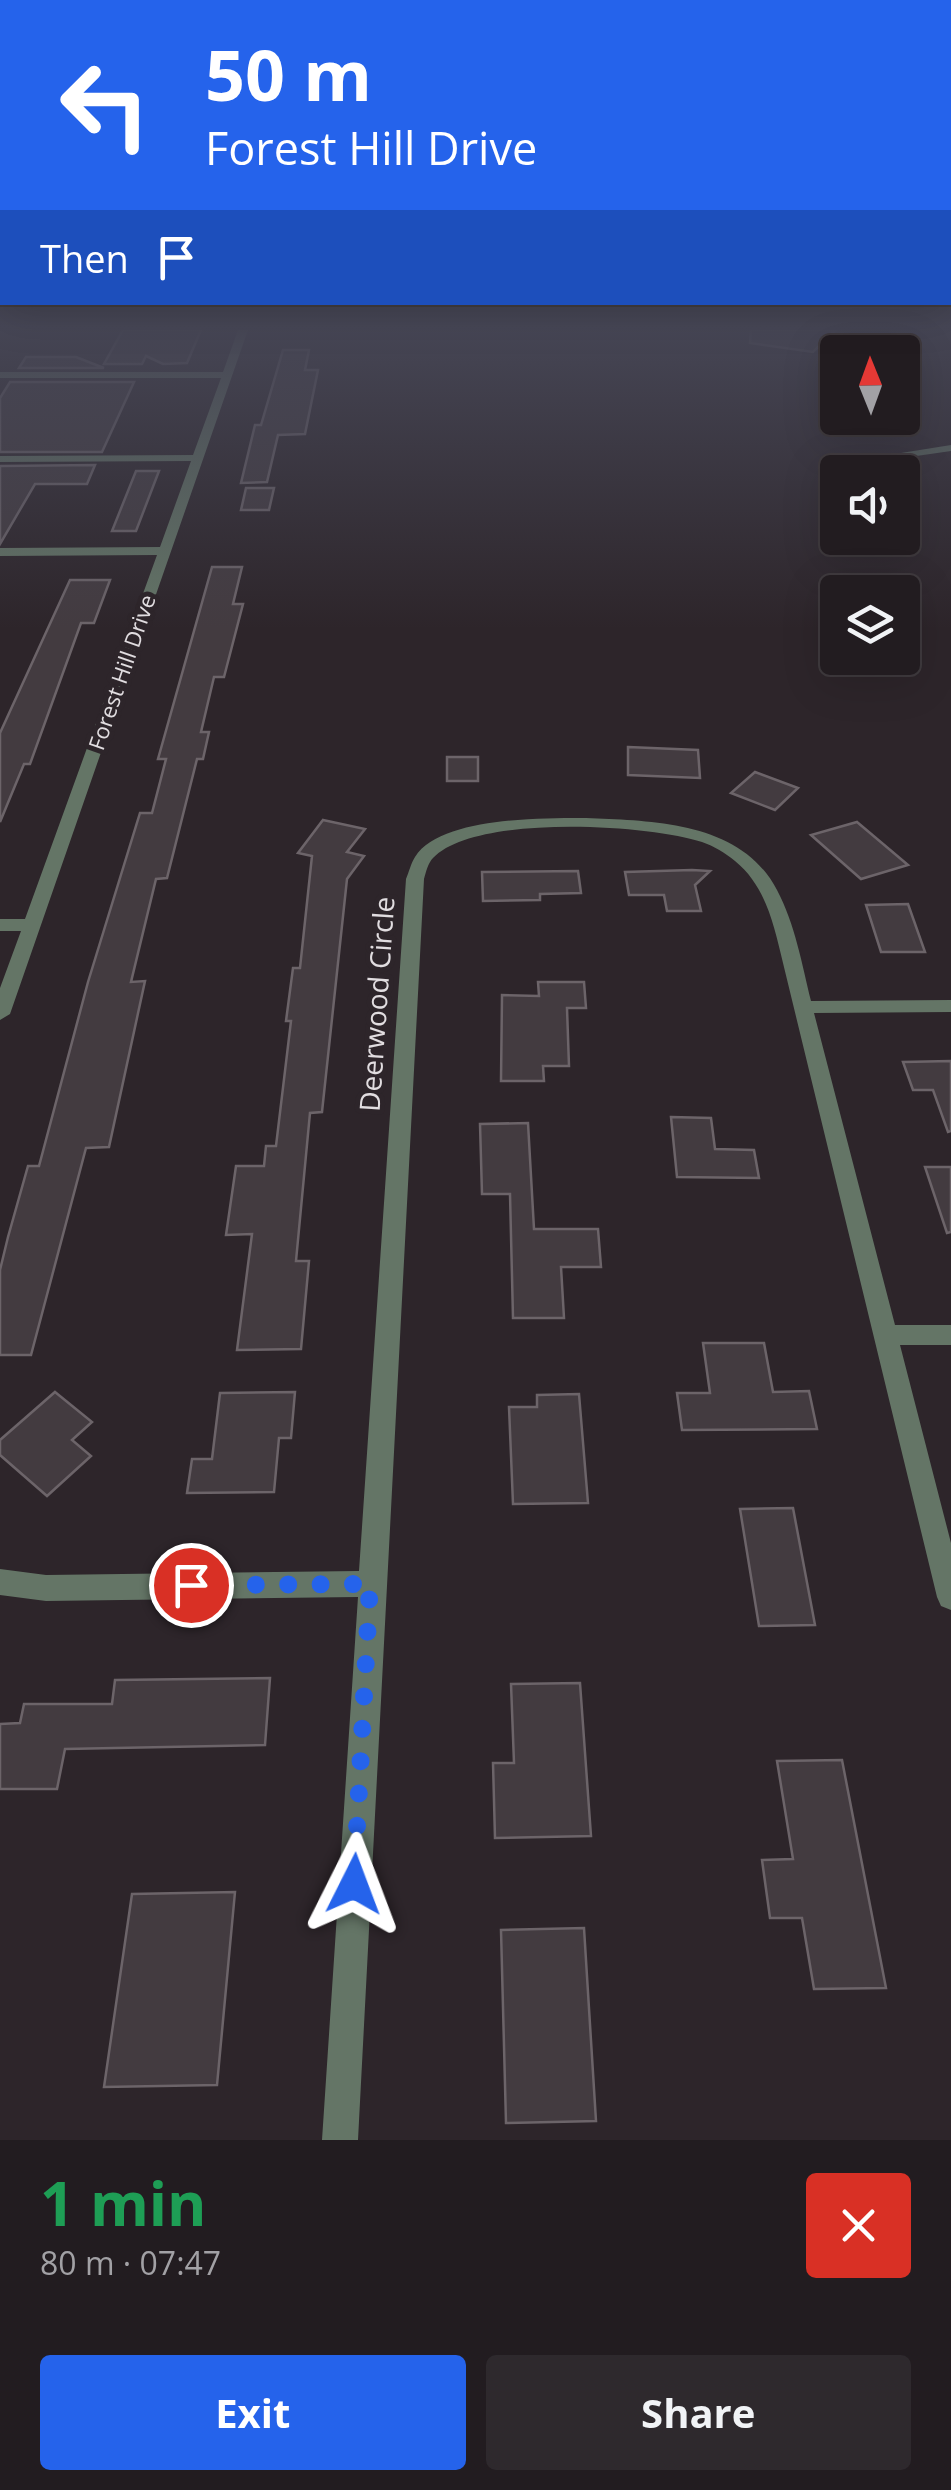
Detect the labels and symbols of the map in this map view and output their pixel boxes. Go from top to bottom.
north arrow [820,335,920,435]
street label: Forest Hill Drive [80,590,162,754]
street label: Deerwood Circle [350,895,402,1113]
pin [149,1543,234,1628]
position arrow [302,1832,406,1936]

